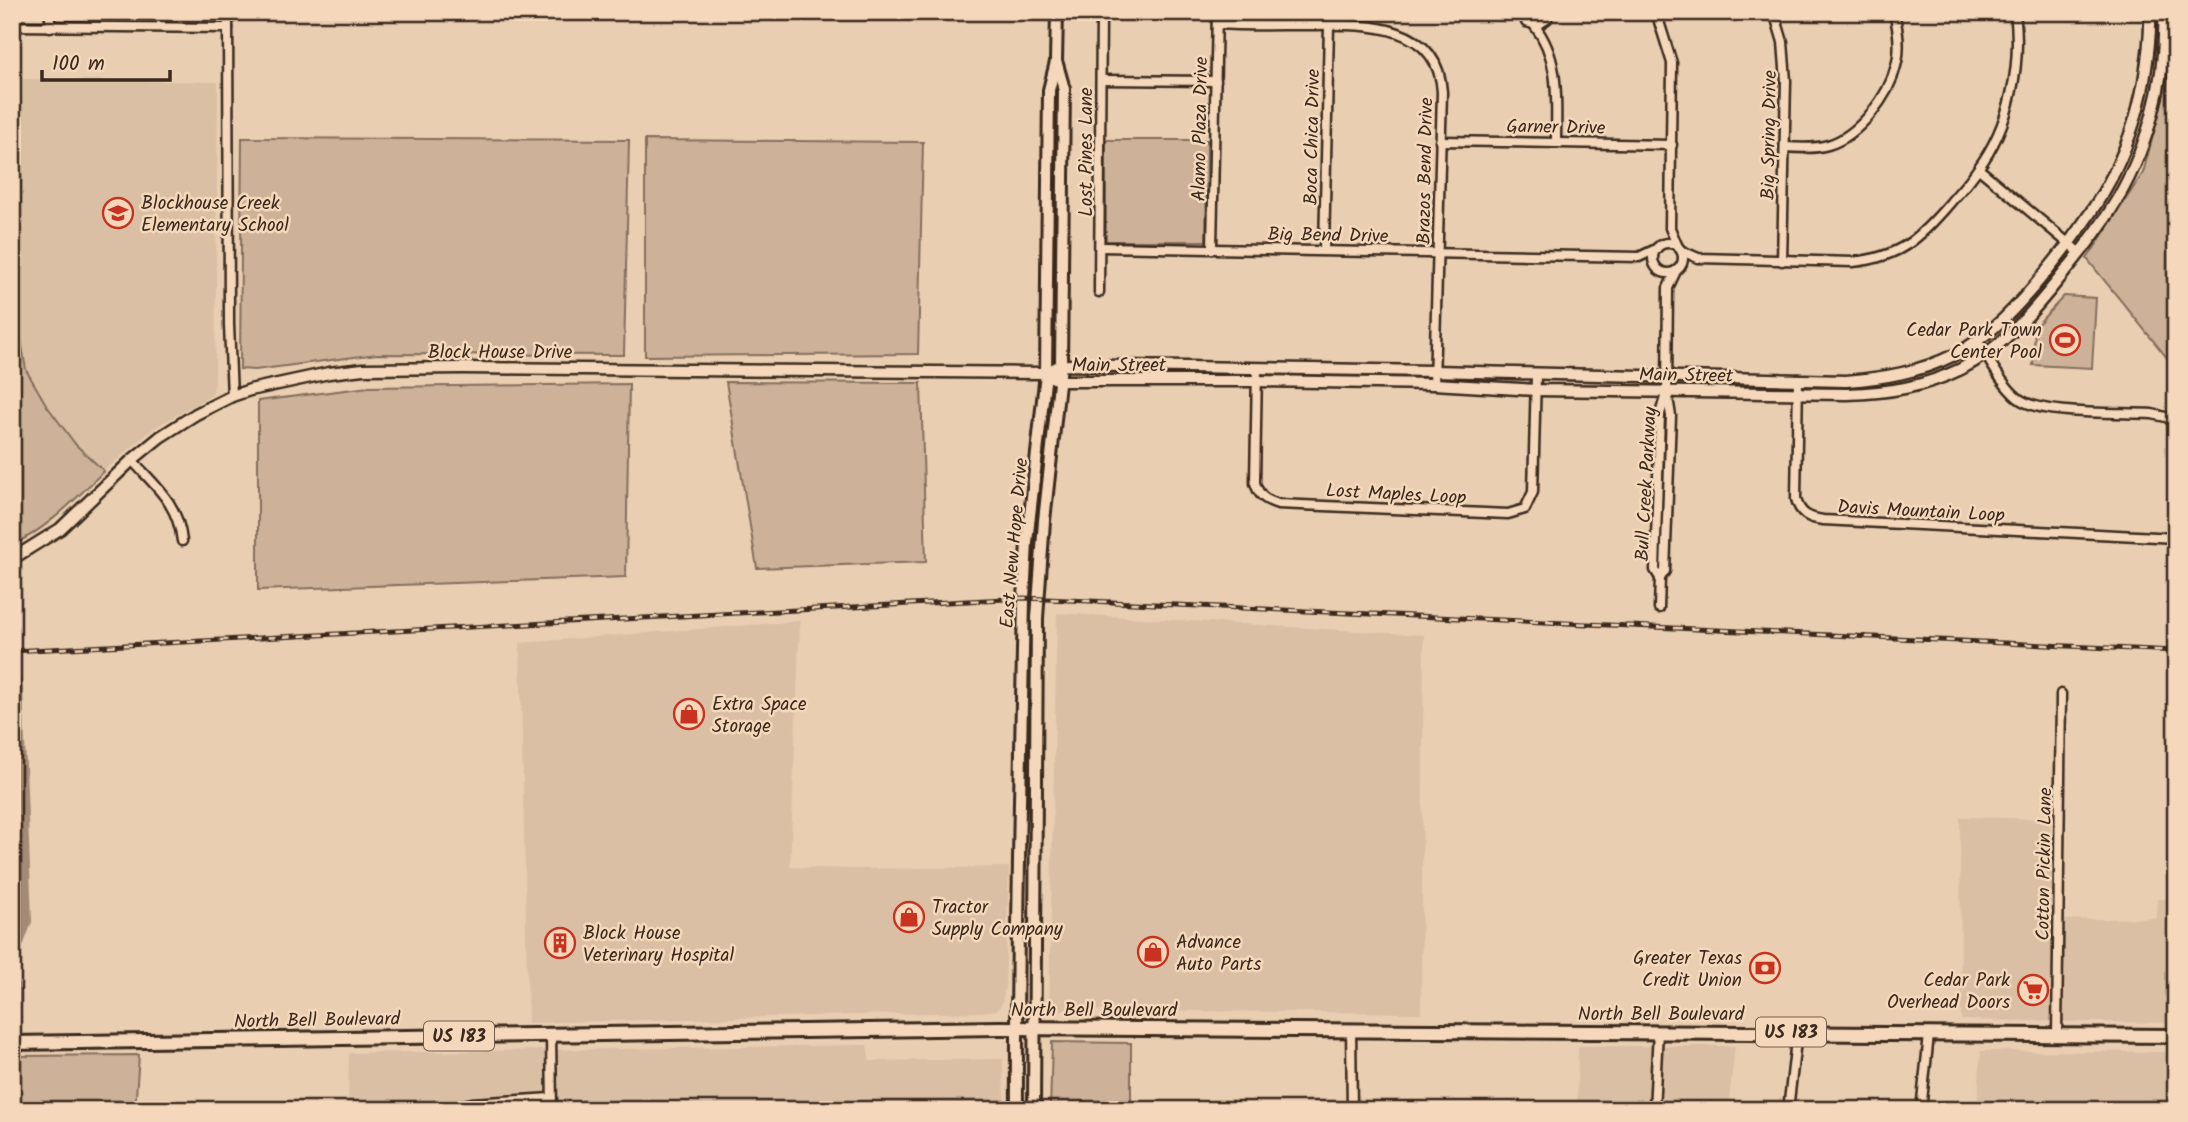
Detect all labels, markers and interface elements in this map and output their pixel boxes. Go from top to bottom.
scale bar [42,38,170,82]
text: 100 m [52,48,105,81]
street label: Alamo Plaza Drive [1185,56,1217,202]
street label: Boca Chica Drive [1297,68,1329,205]
street label: Big Spring Drive [1754,70,1786,200]
street label: Lost Pines Lane [1072,87,1102,217]
street label: Brazos Bend Drive [1410,97,1442,245]
street label: Garner Drive [1506,112,1606,144]
place label: Blockhouse Creek Elementary School [141,189,289,241]
school or university icon: Blockhouse Creek Elementary School [101,196,135,230]
street label: Big Bend Drive [1267,220,1389,252]
place label: Cedar Park Town Center Pool [1906,316,2042,368]
sports icon: Cedar Park Town Center Pool [2048,323,2082,357]
street label: Block House Drive [428,338,573,368]
street label: Main Street [1072,351,1167,381]
street label: Main Street [1639,360,1734,392]
street label: Bull Creek Parkway [1628,405,1666,562]
street label: East New Hope Drive [993,456,1037,630]
street label: Lost Maples Loop [1325,476,1467,514]
street label: Davis Mountain Loop [1836,493,2005,531]
place label: Extra Space Storage [712,690,807,742]
shop icon: Extra Space Storage [672,697,706,731]
street label: Cotton Pickin Lane [2029,787,2061,941]
place label: Tractor Supply Company [932,893,1064,945]
shop icon: Tractor Supply Company [892,900,926,934]
place label: Block House Veterinary Hospital [583,919,735,971]
building icon: Block House Veterinary Hospital [543,926,577,960]
place label: Advance Auto Parts [1176,928,1261,980]
shop icon: Advance Auto Parts [1136,935,1170,969]
place label: Greater Texas Credit Union [1633,944,1742,996]
bank icon: Greater Texas Credit Union [1748,951,1782,985]
place label: Cedar Park Overhead Doors [1887,966,2010,1018]
supermarket icon: Cedar Park Overhead Doors [2016,973,2050,1007]
street label: North Bell Boulevard [1011,996,1178,1026]
street label: North Bell Boulevard [1578,1000,1745,1030]
street label: North Bell Boulevard [234,1005,401,1037]
road number: US 183 [1756,1017,1826,1046]
road number: US 183 [424,1021,494,1050]

